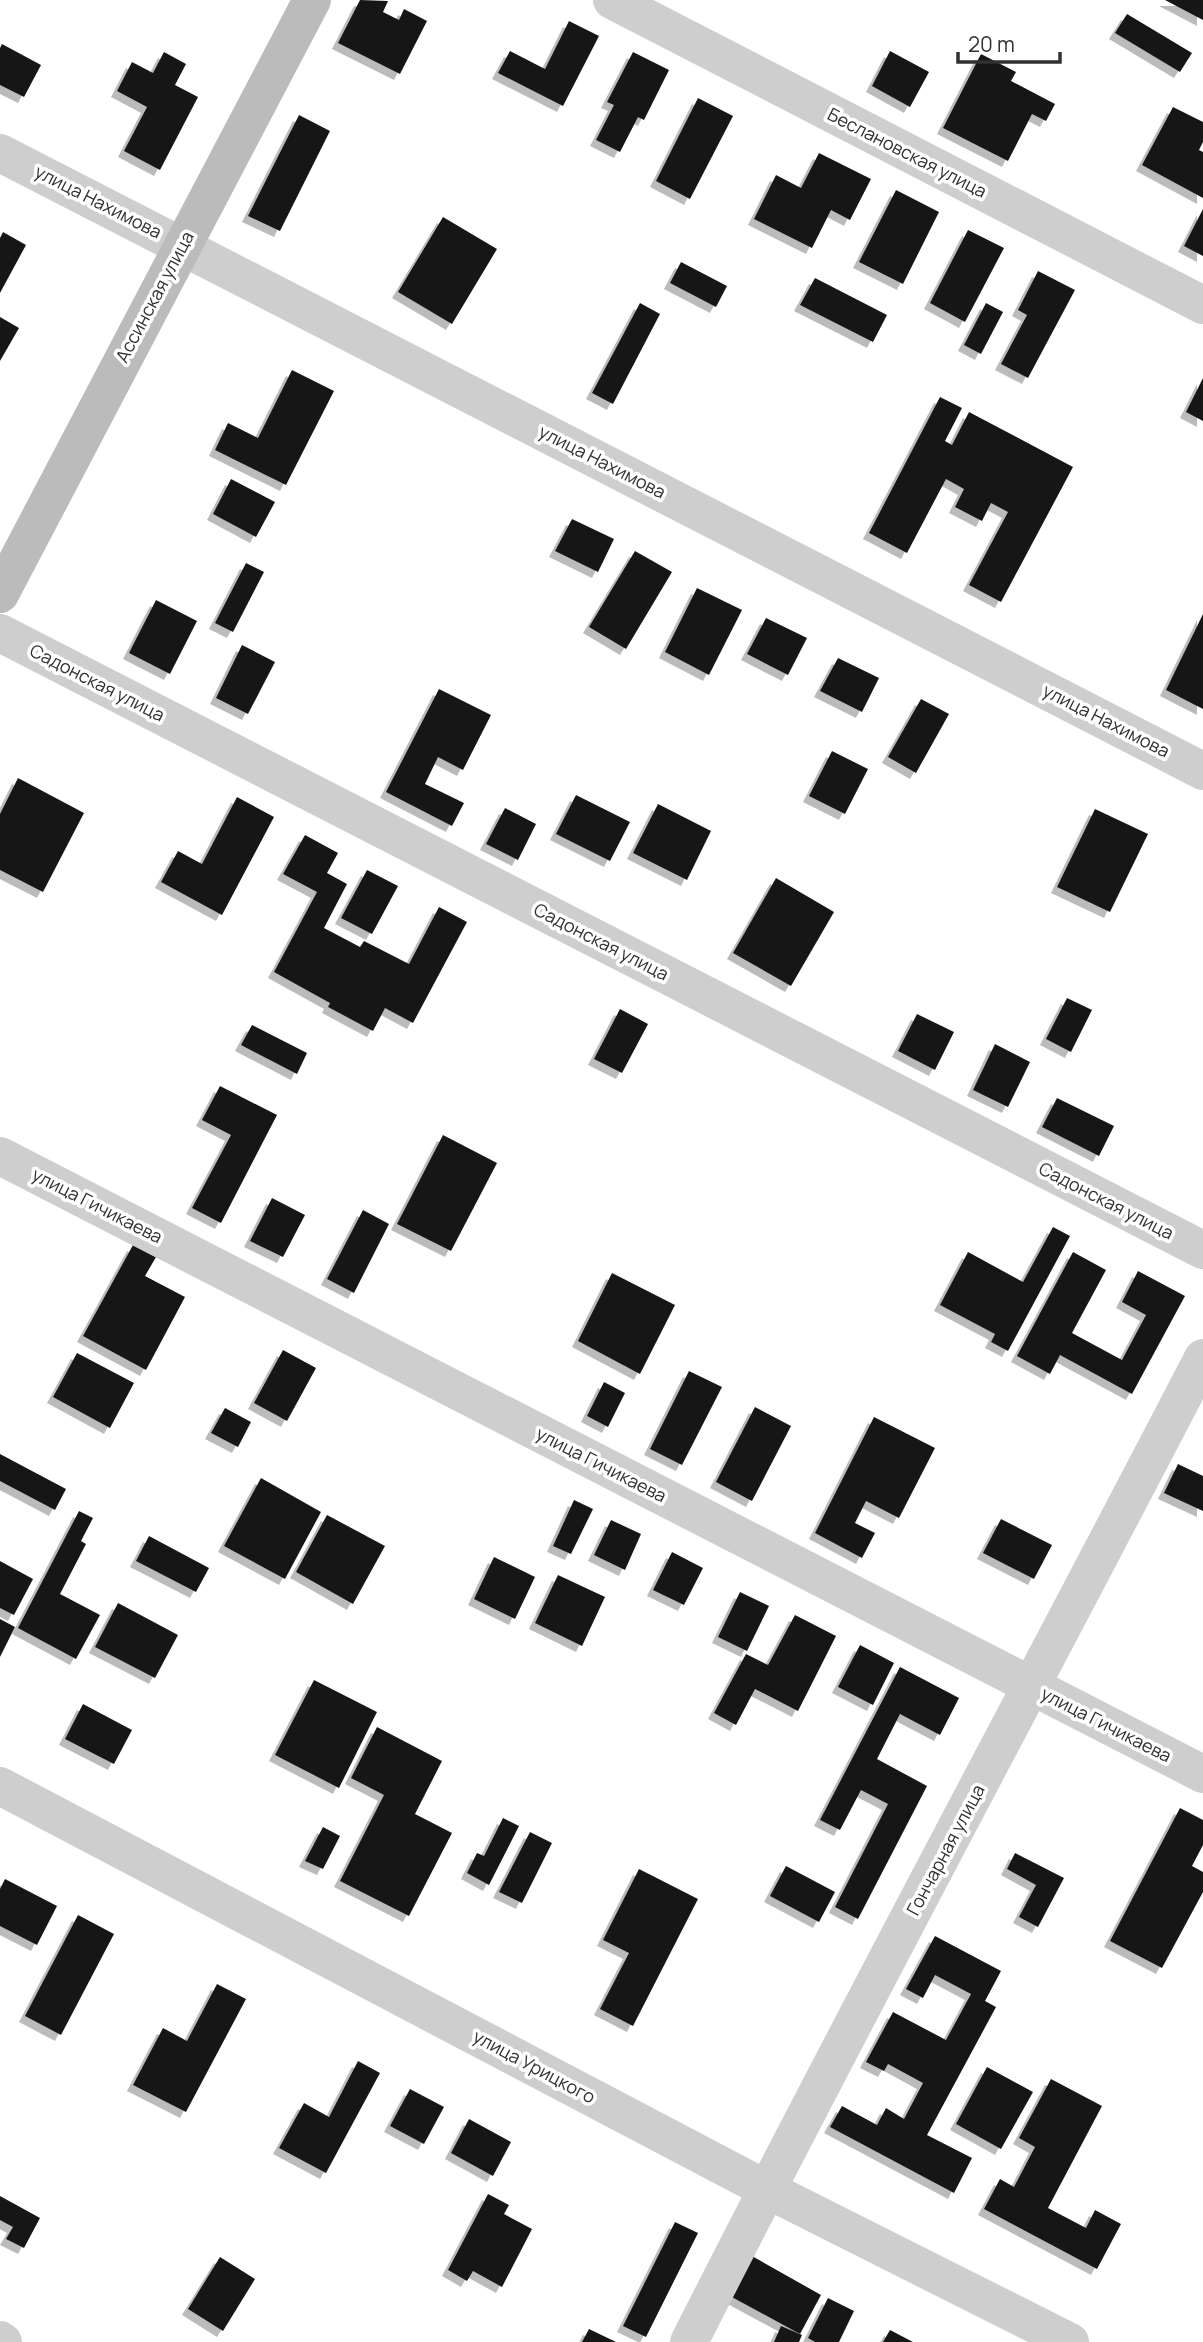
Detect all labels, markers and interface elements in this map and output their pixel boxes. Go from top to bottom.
scale bar [958,21,1060,65]
text: 20 m [968,30,1015,58]
street label: Беслановская улица [824,102,991,203]
street label: улица Нахимова [31,159,166,243]
street label: Ассинская улица [109,227,199,366]
street label: улица Нахимова [535,419,670,503]
street label: Садонская улица [26,638,169,726]
street label: улица Нахимова [1039,678,1174,762]
street label: Садонская улица [530,897,673,985]
street label: Садонская улица [1035,1156,1178,1244]
street label: улица Гичикаева [28,1162,167,1248]
street label: улица Гичикаева [532,1421,671,1507]
street label: улица Гичикаева [1037,1681,1176,1767]
street label: Гончарная улица [901,1780,990,1919]
street label: улица Урицкого [469,2024,600,2108]

